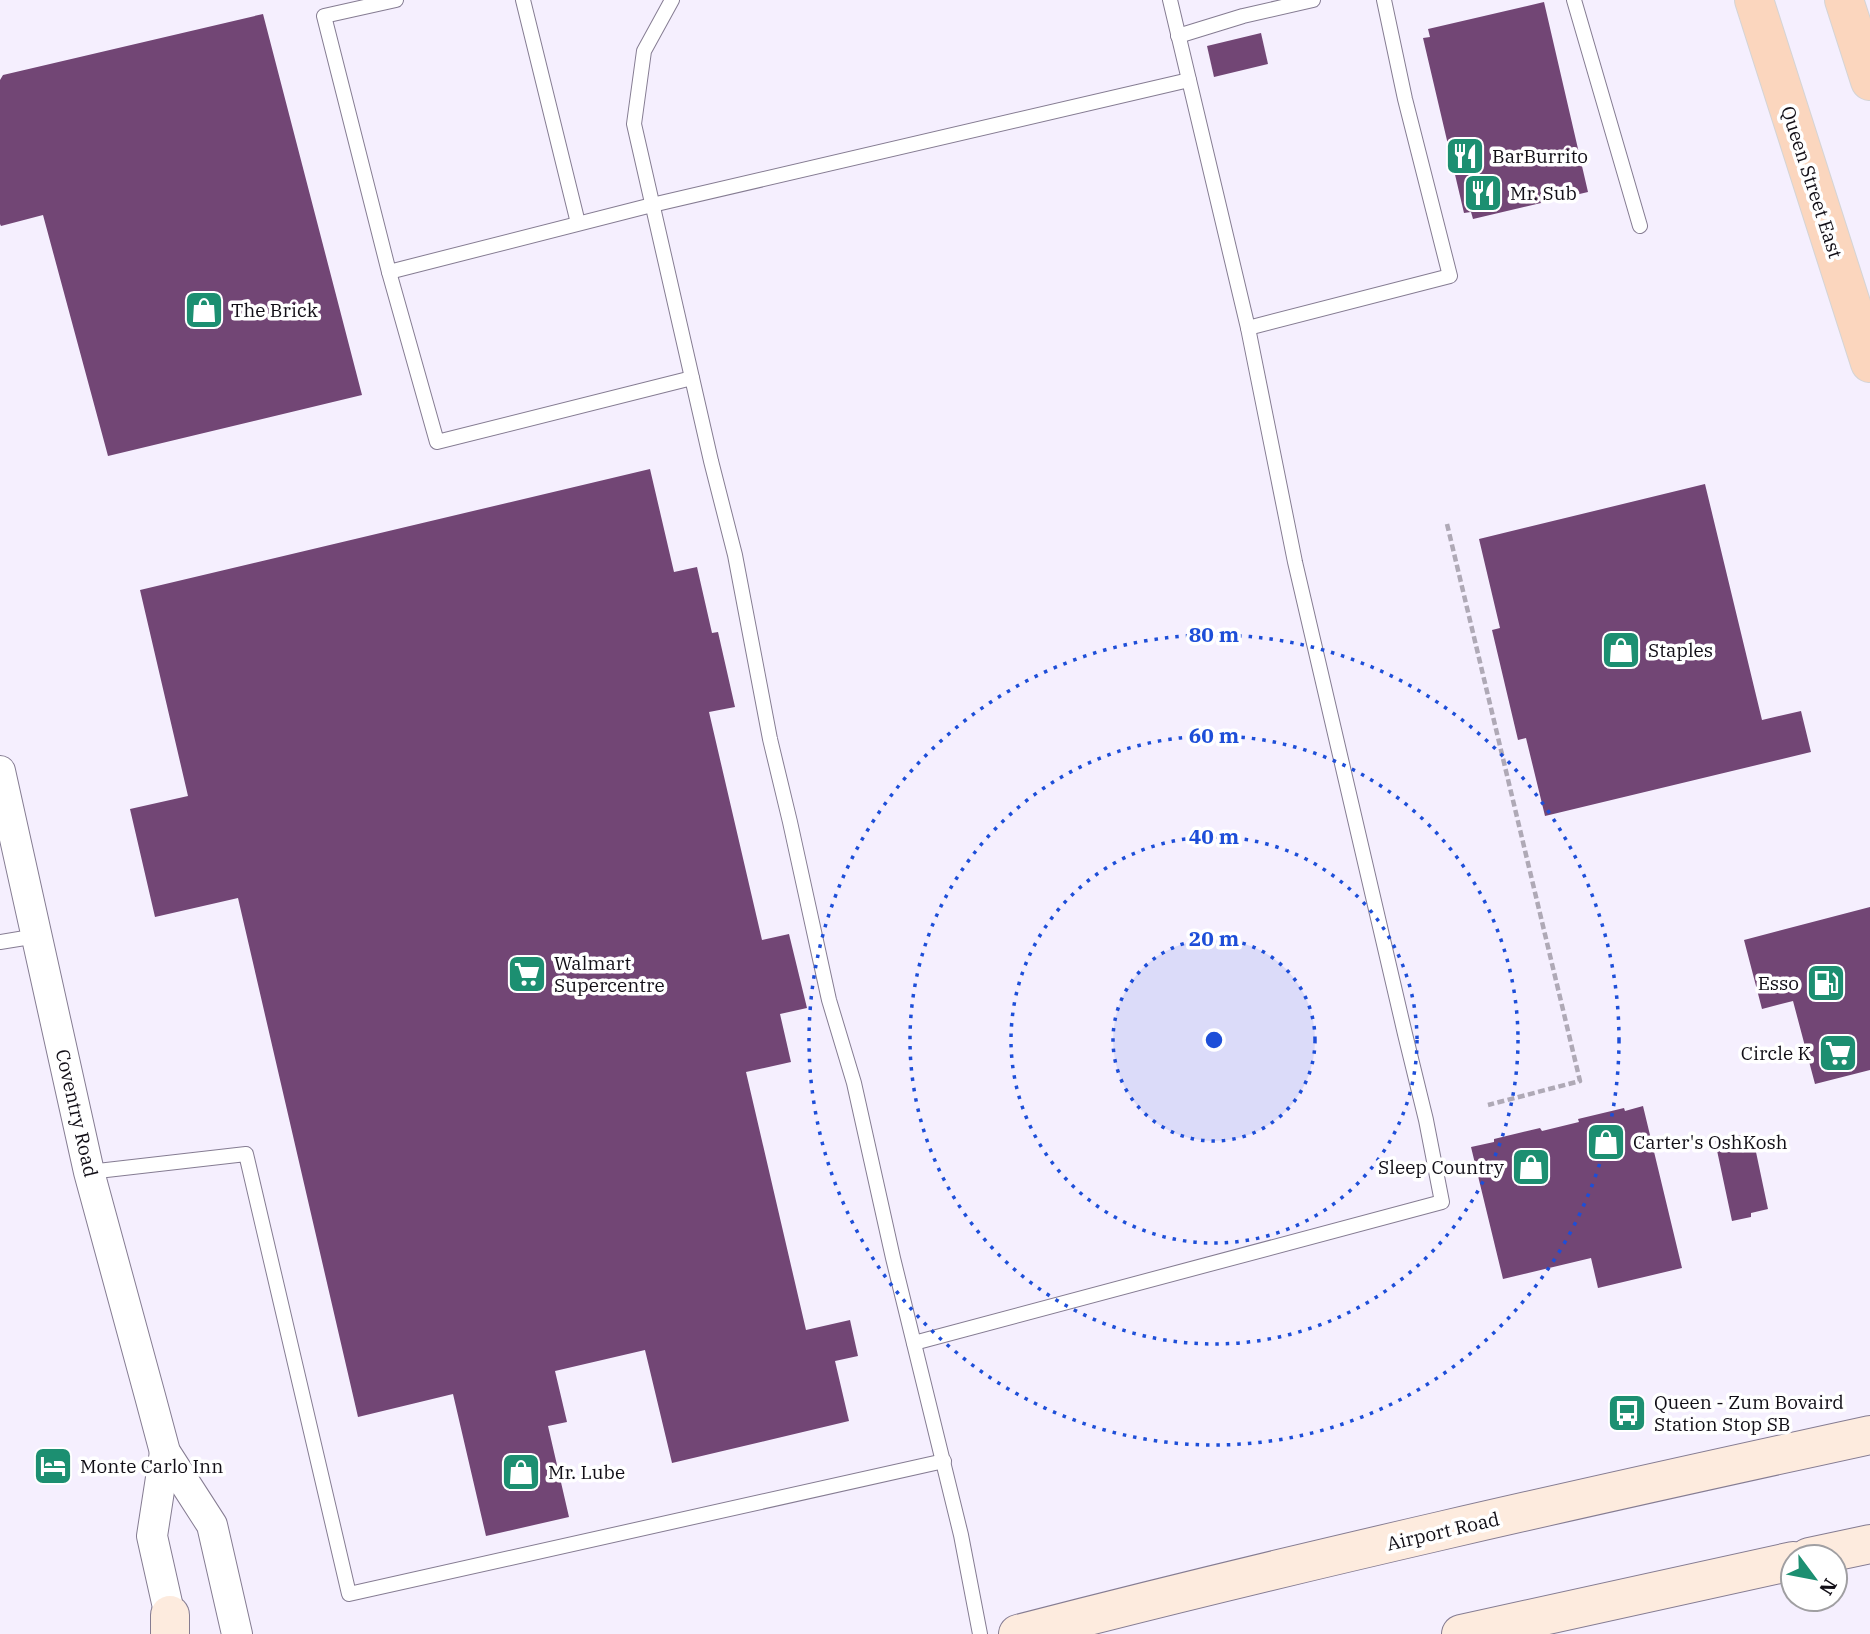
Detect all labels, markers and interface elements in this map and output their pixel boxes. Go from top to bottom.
street label: Queen Street East [1776,103,1848,261]
restaurant icon: BarBurrito [1444,135,1486,177]
place label: BarBurrito [1492,144,1588,168]
restaurant icon: Mr. Sub [1462,172,1504,214]
place label: Mr. Sub [1510,181,1577,205]
shop icon: The Brick [183,289,225,331]
place label: The Brick [231,298,318,322]
text: 80 m [1189,620,1239,648]
shop icon: Staples [1600,629,1642,671]
place label: Staples [1648,638,1713,662]
text: 60 m [1189,721,1239,749]
text: 40 m [1189,822,1239,850]
text: 20 m [1189,924,1239,952]
place label: Walmart Supercentre [554,951,665,997]
supermarket icon: Walmart Supercentre [506,953,548,995]
fuel station icon: Esso [1805,962,1847,1004]
place label: Esso [1758,971,1799,995]
centre of rings [1202,1028,1226,1052]
supermarket icon: Circle K [1817,1032,1859,1074]
place label: Circle K [1741,1041,1812,1065]
street label: Coventry Road [51,1047,103,1179]
shop icon: Carter's OshKosh [1585,1121,1627,1163]
place label: Carter's OshKosh [1633,1130,1788,1154]
shop icon: Sleep Country [1510,1146,1552,1188]
place label: Sleep Country [1378,1155,1505,1179]
place label: Queen - Zum Bovaird Station Stop SB [1654,1390,1844,1436]
bus stop icon: Queen - Zum Bovaird Station Stop SB [1606,1392,1648,1434]
hotel icon: Monte Carlo Inn [32,1445,74,1487]
shop icon: Mr. Lube [500,1451,542,1493]
place label: Monte Carlo Inn [80,1454,223,1478]
place label: Mr. Lube [548,1460,625,1484]
street label: Airport Road [1384,1506,1502,1556]
north arrow [1779,1543,1849,1613]
text: N [1814,1574,1843,1600]

